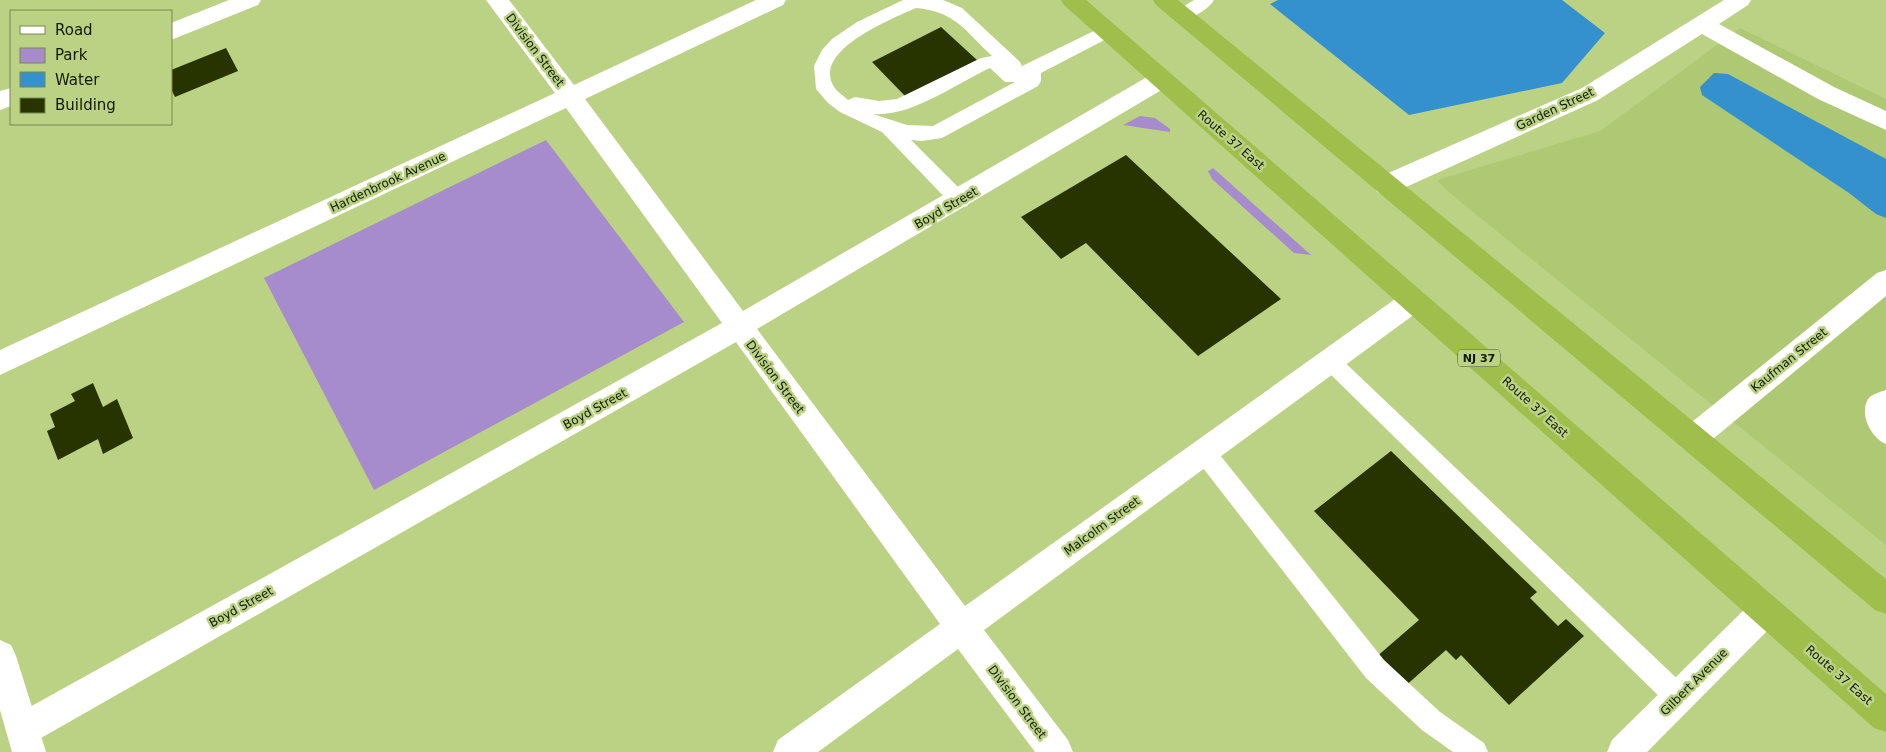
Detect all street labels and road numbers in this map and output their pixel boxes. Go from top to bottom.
street label: Division Street [503,11,567,90]
street label: Garden Street [1514,85,1596,133]
street label: Route 37 East [1195,107,1267,173]
street label: Hardenbrook Avenue [328,149,448,215]
street label: Boyd Street [912,184,980,232]
street label: Kaufman Street [1748,325,1830,395]
street label: Division Street [743,338,807,417]
road number: NJ 37 [1458,349,1500,366]
street label: Route 37 East [1499,374,1571,440]
street label: Boyd Street [561,386,630,432]
street label: Malcolm Street [1061,494,1143,558]
street label: Boyd Street [207,584,276,630]
street label: Route 37 East [1803,642,1875,708]
street label: Gilbert Avenue [1658,646,1730,718]
street label: Division Street [985,663,1049,742]

